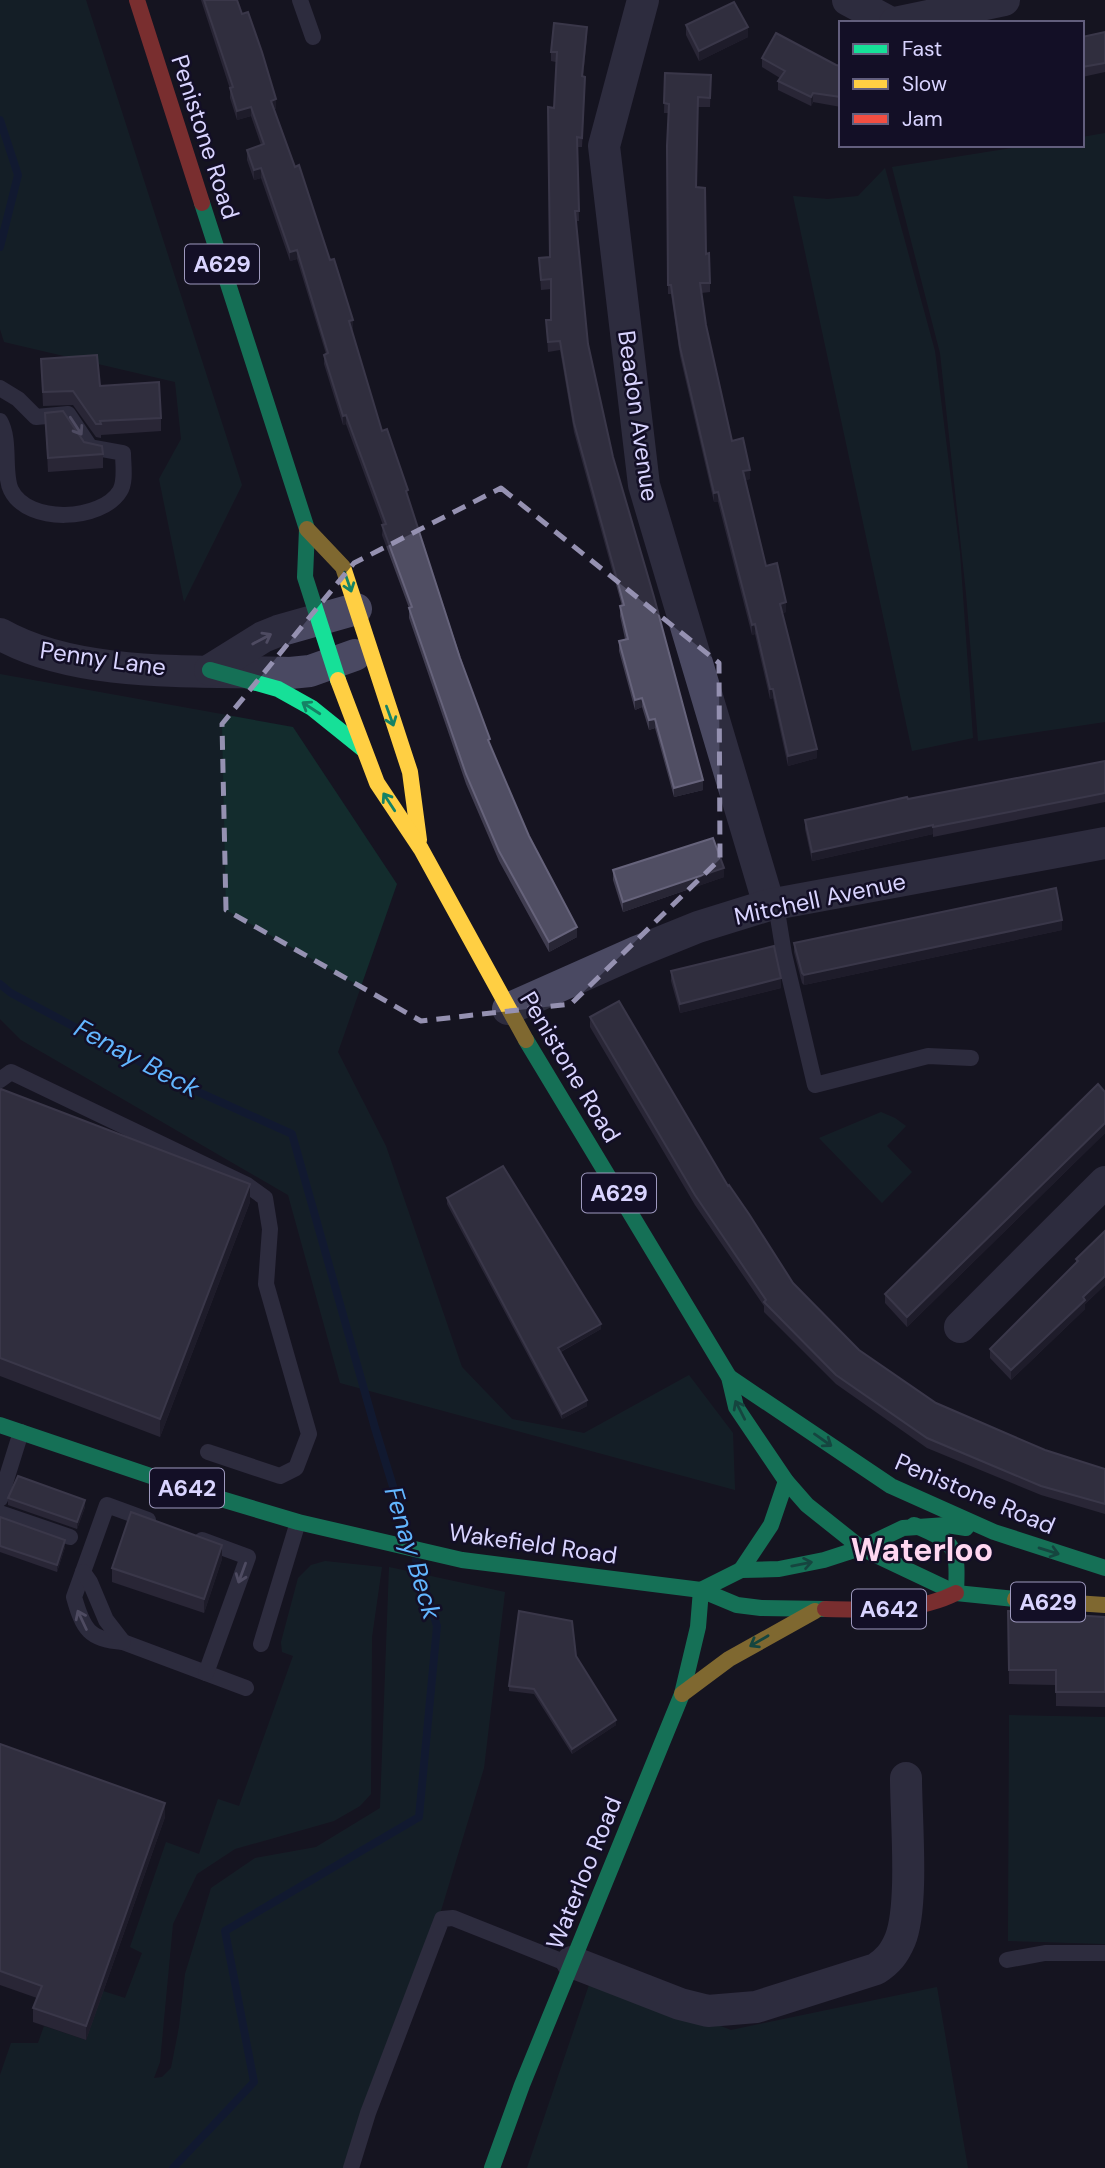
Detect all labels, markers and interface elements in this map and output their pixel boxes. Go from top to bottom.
legend [839,21,1084,147]
text: Fast [902,35,942,63]
street label: Penistone Road [164,51,247,223]
text: Slow [902,70,947,98]
text: Jam [902,105,943,133]
road number: A629 [185,244,259,284]
street label: Beadon Avenue [611,329,666,503]
one-way arrow [69,416,83,435]
one-way arrow [343,571,355,593]
one-way arrow [251,632,271,646]
street label: Penny Lane [38,634,168,683]
one-way arrow [302,701,321,716]
one-way arrow [385,704,397,726]
one-way arrow [382,793,397,812]
street label: Mitchell Avenue [731,865,909,932]
street label: Penistone Road [513,986,628,1148]
water label: Fenay Beck [68,1011,206,1106]
road number: A629 [582,1174,656,1212]
one-way arrow [732,1400,746,1421]
one-way arrow [813,1433,832,1447]
street label: Penistone Road [890,1446,1060,1541]
road number: A642 [150,1469,224,1508]
water label: Fenay Beck [377,1482,450,1624]
street label: Wakefield Road [447,1516,619,1571]
district label: Waterloo [851,1529,993,1571]
one-way arrow [1038,1546,1060,1559]
one-way arrow [790,1557,813,1571]
one-way arrow [235,1562,248,1584]
road number: A629 [1011,1582,1085,1622]
road number: A642 [852,1590,926,1628]
one-way arrow [75,1610,89,1631]
one-way arrow [750,1634,770,1648]
street label: Waterloo Road [539,1792,628,1954]

